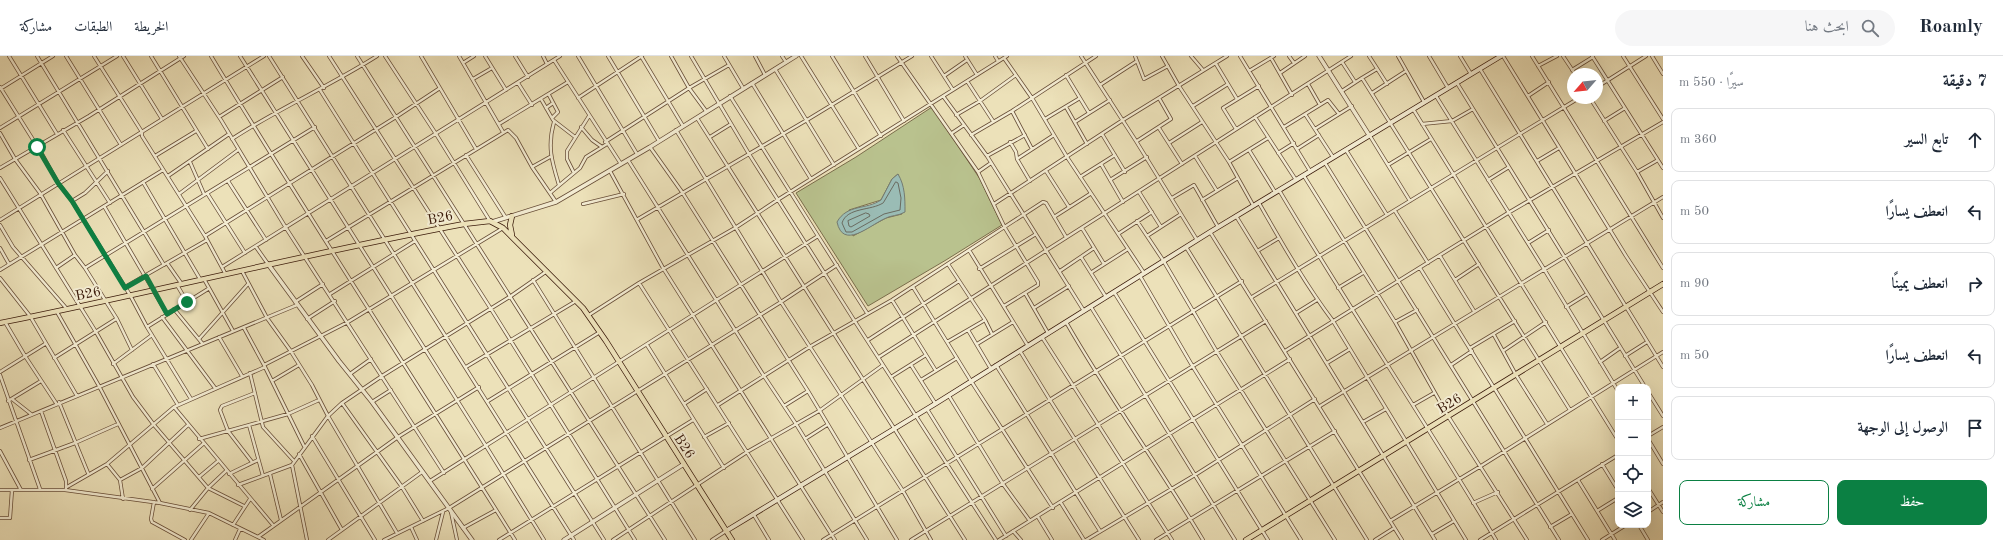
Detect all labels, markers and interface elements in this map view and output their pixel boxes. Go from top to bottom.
search box [1615,10,1895,46]
icon: search [1859,17,1881,39]
text: Roamly [1919,18,1983,37]
text: مشاركة [20,20,52,34]
text: الطبقات [74,20,112,34]
text: الخريطة [134,20,168,34]
text: ابحث هنا [1805,20,1849,35]
north arrow [1567,68,1603,104]
text: 7 دقيقة [1943,73,1987,90]
text: سيرًا · 550 m [1679,76,1744,89]
icon: ahead [1964,129,1986,151]
text: 360 m [1680,133,1717,146]
text: تابع السير [1905,133,1948,148]
route start [28,138,46,156]
icon: left [1964,201,1986,223]
text: 50 m [1680,205,1709,218]
text: انعطف يسارًا [1886,205,1948,220]
street label: B26 [426,209,454,227]
icon: right [1964,273,1986,295]
text: 90 m [1680,277,1709,290]
text: انعطف يمينًا [1892,277,1948,292]
street label: B26 [74,284,102,304]
route end [178,293,196,311]
icon: left [1964,345,1986,367]
text: 50 m [1680,349,1709,362]
text: انعطف يسارًا [1886,349,1948,364]
map controls [1615,384,1651,528]
button: + [1615,384,1651,420]
street label: B26 [1435,391,1464,417]
icon: arrive [1964,417,1986,439]
button: − [1615,420,1651,456]
text: الوصول إلى الوجهة [1857,421,1948,436]
street label: B26 [671,432,697,461]
button: locate [1615,456,1651,492]
button: مشاركة [1679,480,1829,525]
button: حفظ [1837,480,1987,525]
button: layers [1615,492,1651,528]

